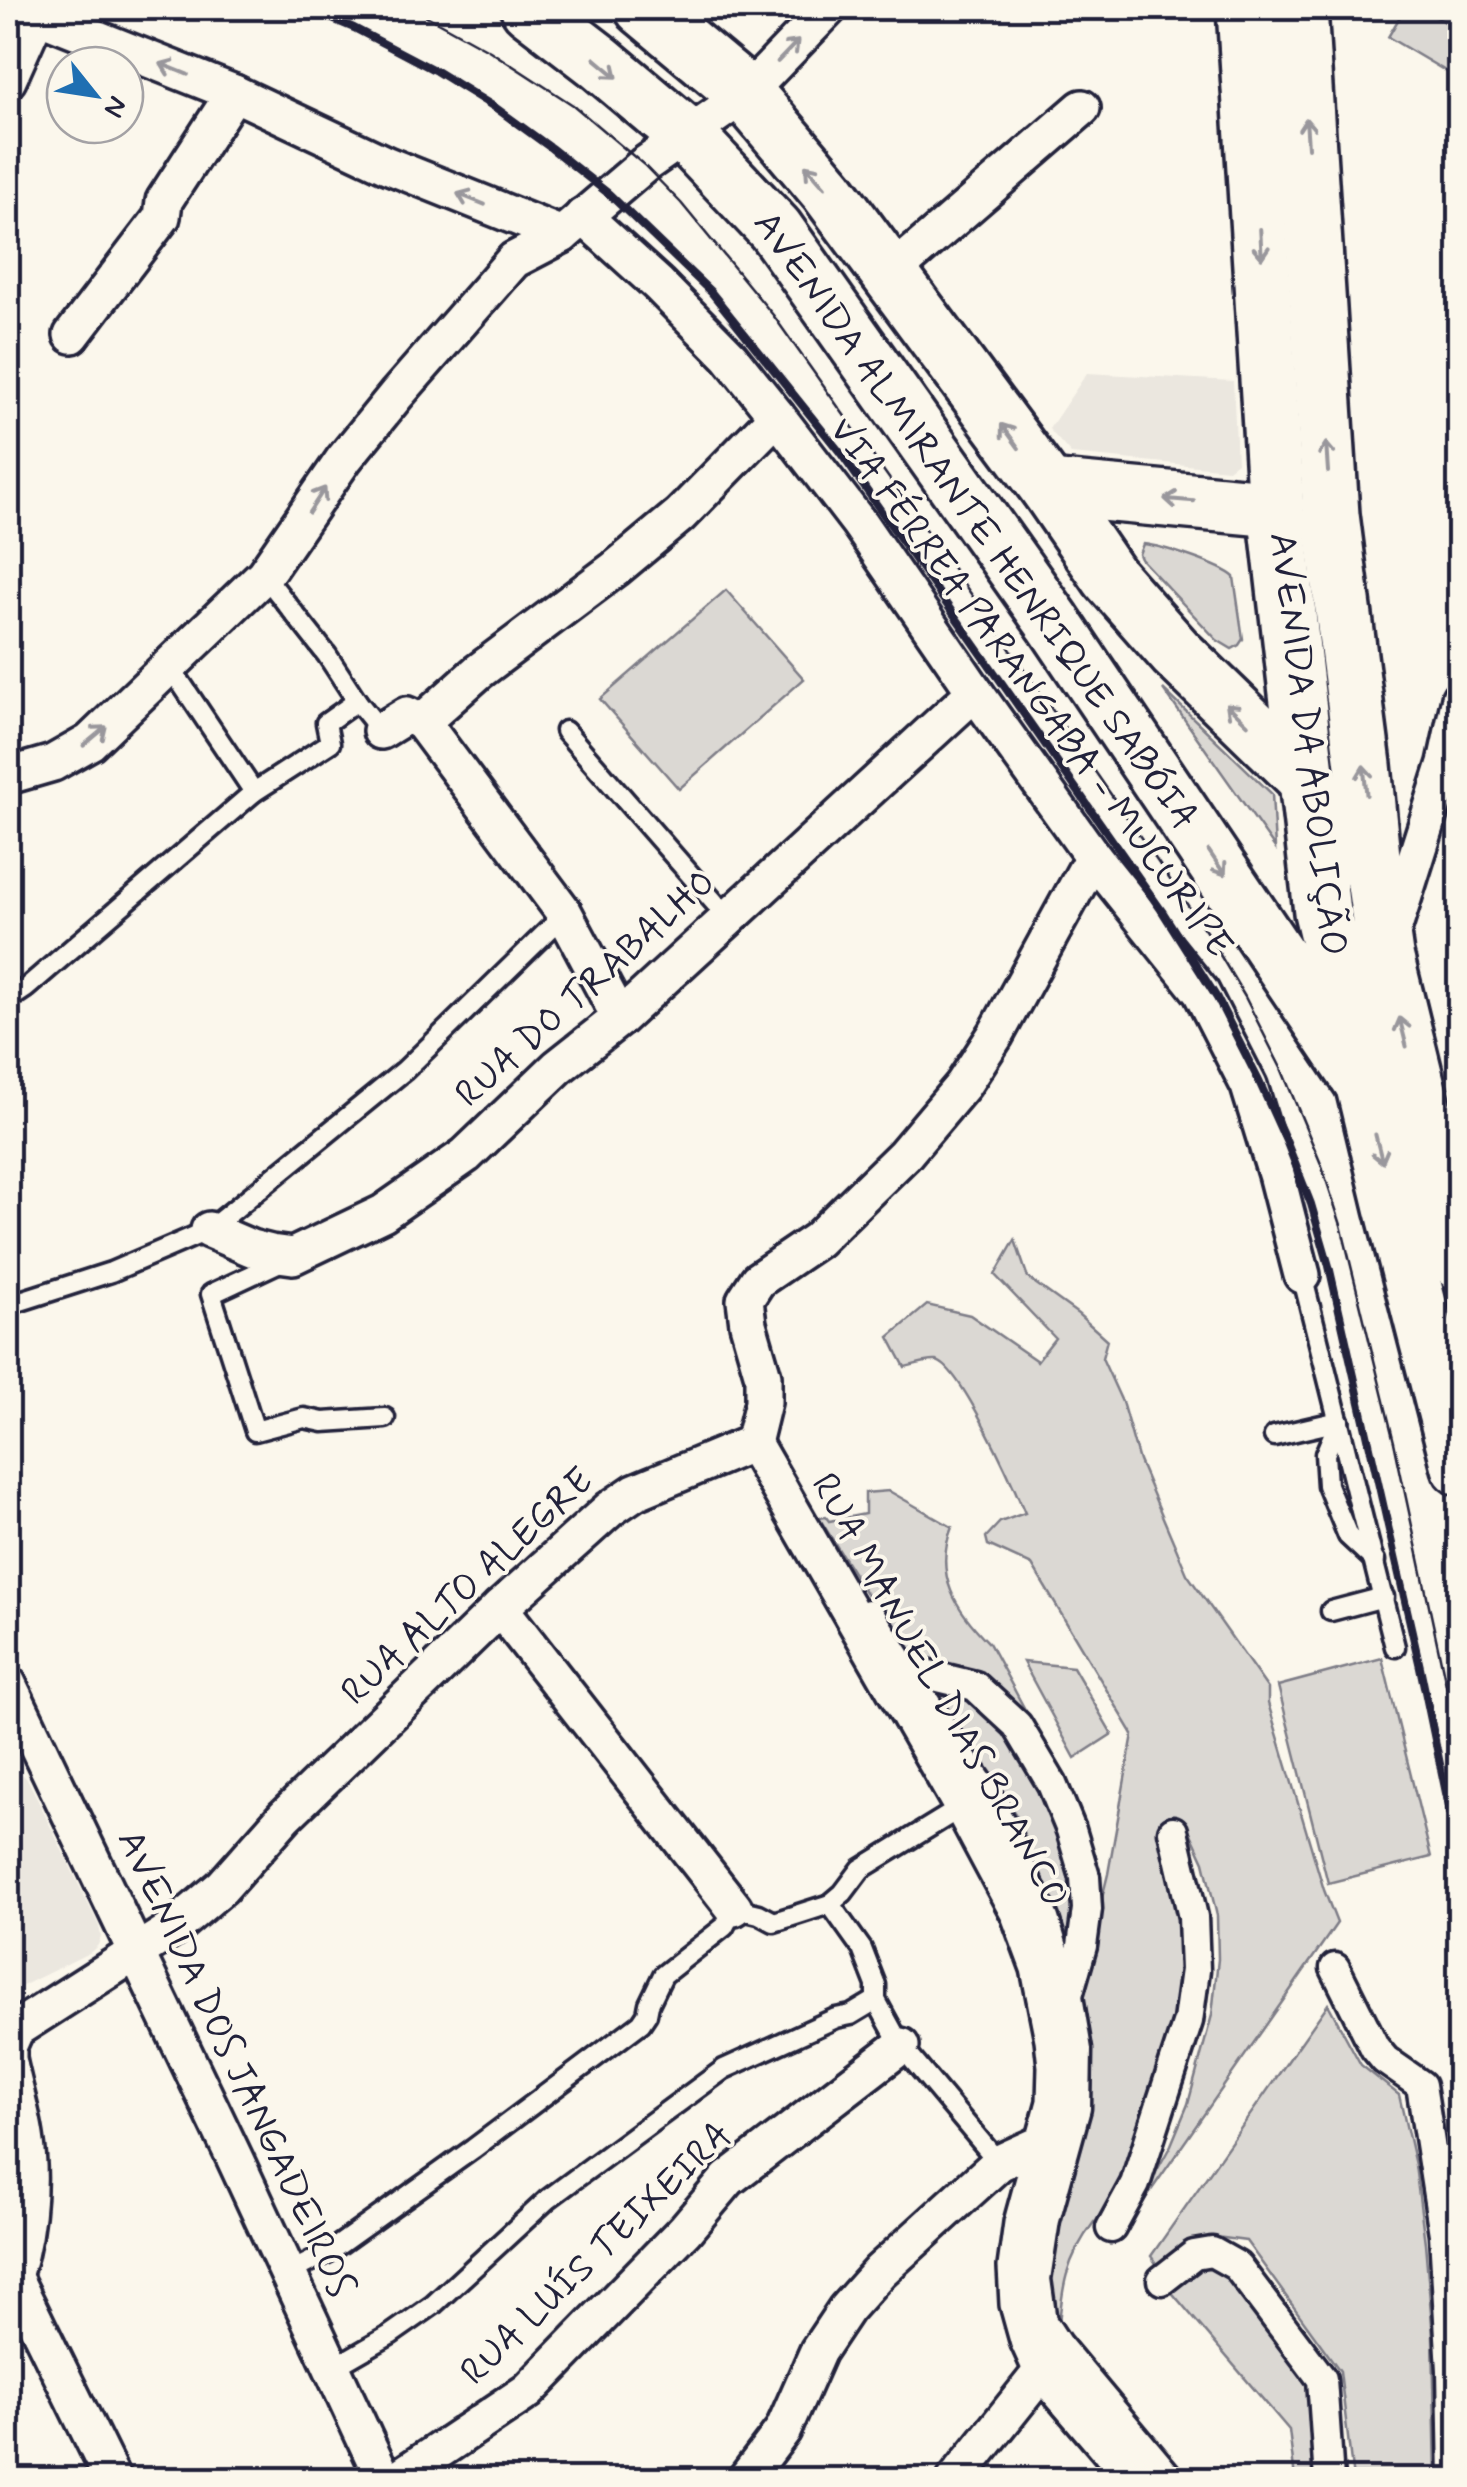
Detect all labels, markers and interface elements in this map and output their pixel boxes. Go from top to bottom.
one-way arrow [776,39,799,64]
north arrow [45,45,145,145]
one-way arrow [592,56,618,78]
one-way arrow [159,58,189,76]
text: N [94,89,135,124]
one-way arrow [1297,118,1316,150]
one-way arrow [803,164,826,189]
one-way arrow [457,188,487,206]
street label: AVENIDA ALMIRANTE HENRIQUE SABÓIA [741,202,1209,840]
one-way arrow [1252,228,1271,260]
street label: VIA FÉRREA PARANGABA - MUCURIPE [817,407,1244,968]
one-way arrow [999,423,1020,450]
one-way arrow [1317,442,1336,474]
one-way arrow [306,487,327,515]
one-way arrow [1164,490,1196,509]
street label: AVENIDA DA ABOLIÇÃO [1257,529,1357,959]
one-way arrow [1226,702,1250,726]
one-way arrow [82,725,107,748]
one-way arrow [1355,765,1374,797]
one-way arrow [1206,849,1227,877]
street label: RUA DO TRABALHO [446,859,726,1119]
one-way arrow [1393,1017,1412,1048]
one-way arrow [1371,1132,1389,1164]
street label: RUA ALTO ALEGRE [331,1457,605,1717]
street label: RUA MANUEL DIAS BRANCO [799,1465,1079,1917]
street label: AVENIDA DOS JANGADEIROS [105,1822,365,2306]
street label: RUA LUÍS TEIXEIRA [451,2111,743,2397]

